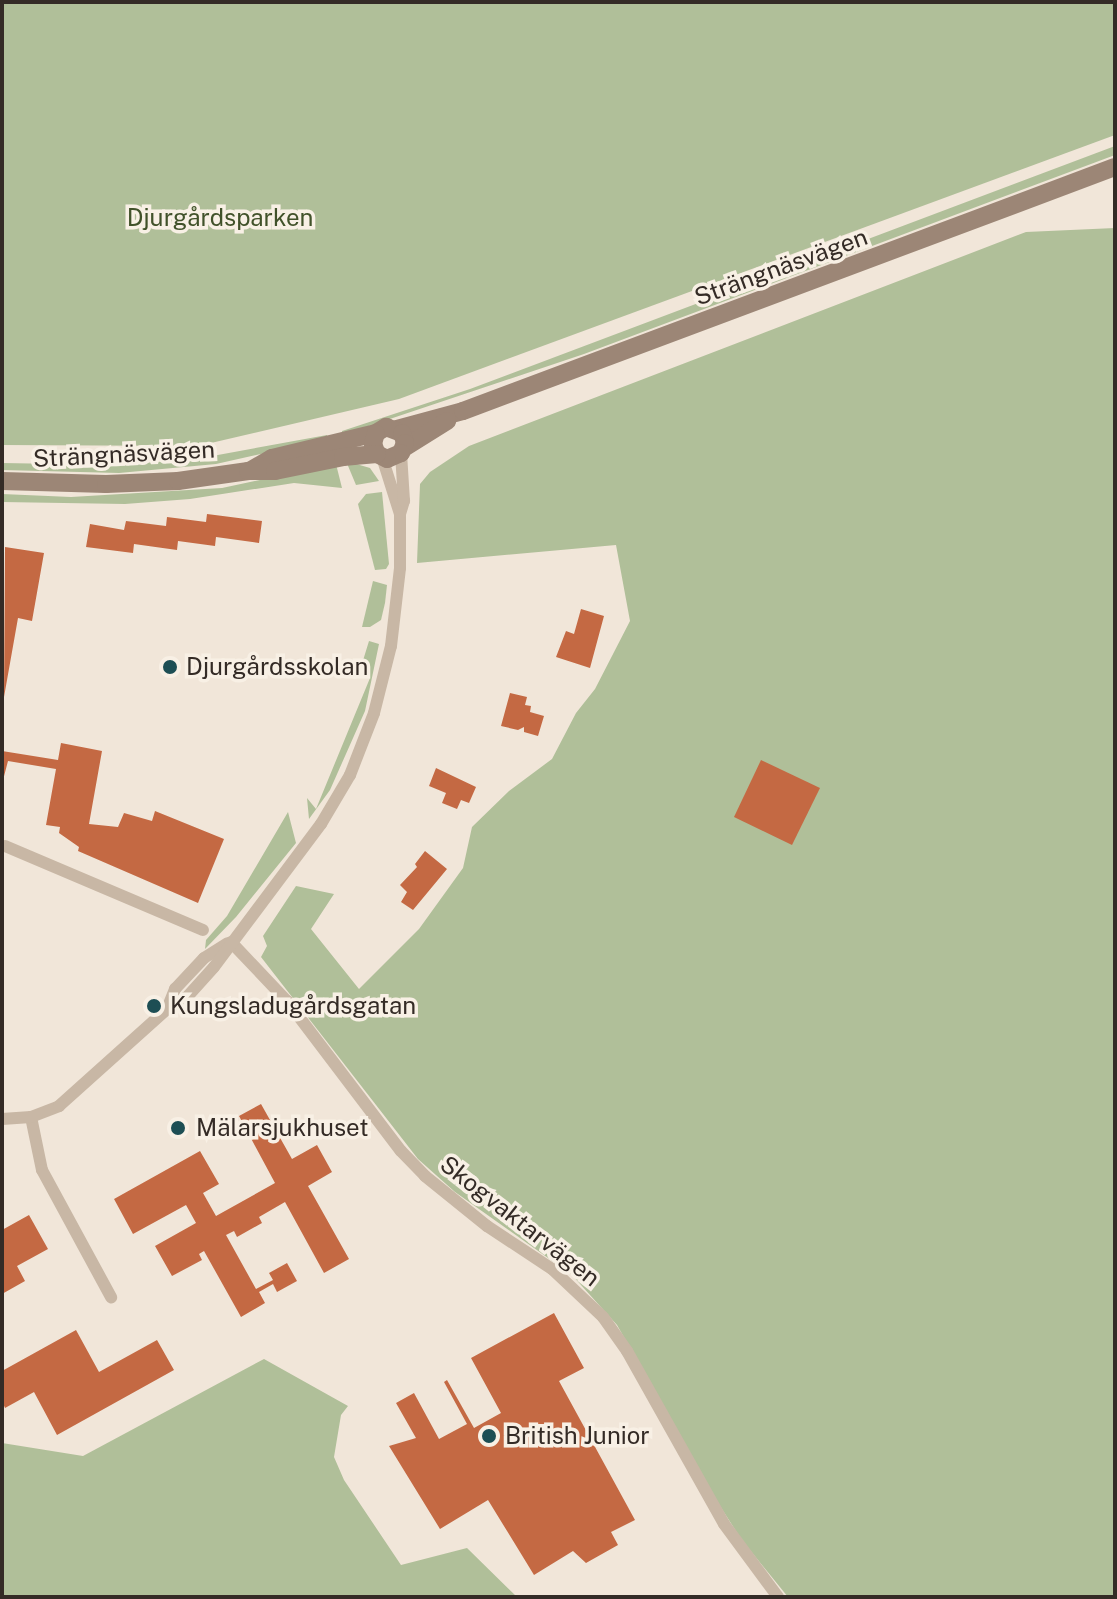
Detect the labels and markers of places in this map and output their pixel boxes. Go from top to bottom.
place label: Djurgårdsskolan [186,653,368,681]
marker: Djurgårdsskolan [161,658,179,676]
place label: Kungsladugårdsgatan [170,992,416,1020]
marker: Kungsladugårdsgatan [145,997,163,1015]
place label: Mälarsjukhuset [196,1114,368,1142]
marker: Mälarsjukhuset [167,1117,189,1139]
place label: British Junior [505,1422,650,1450]
marker: British Junior [480,1427,498,1445]

